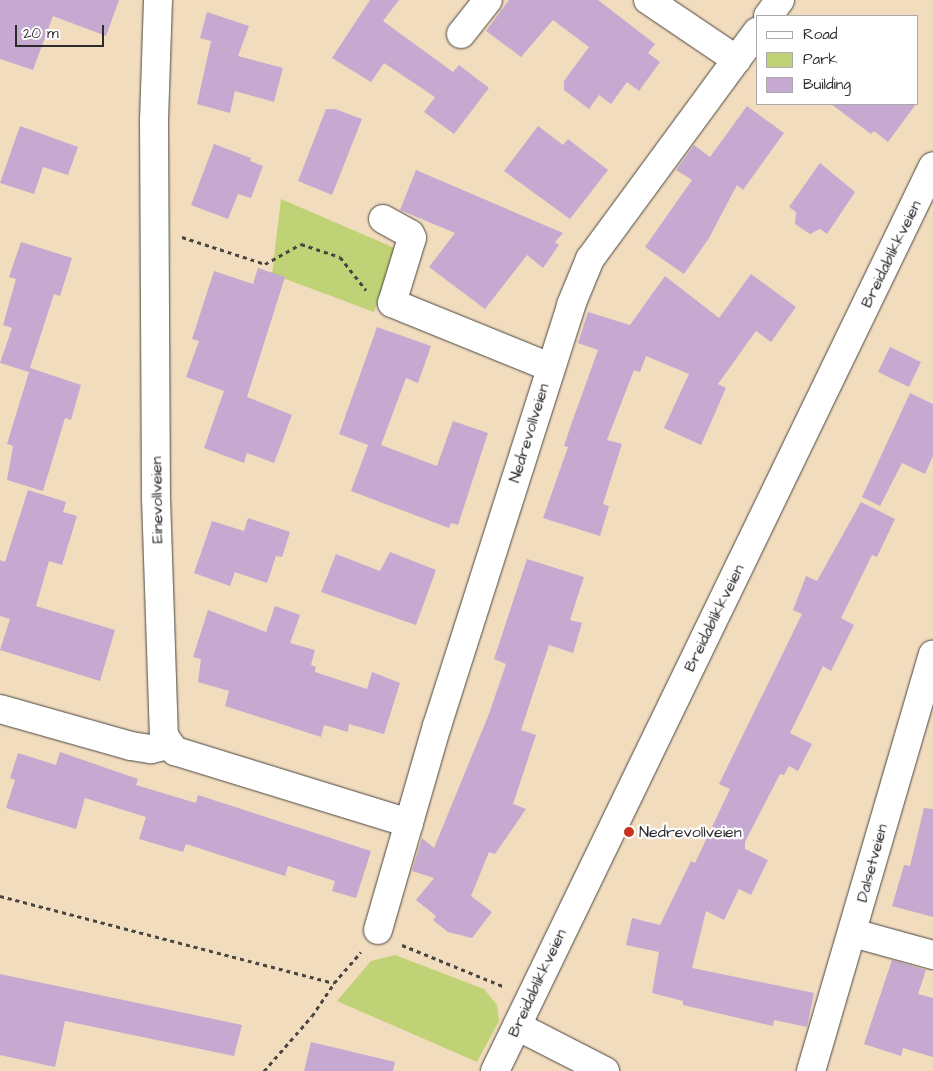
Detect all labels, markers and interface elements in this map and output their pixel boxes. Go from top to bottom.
scale bar [18,15,106,47]
legend [756,15,918,105]
text: 20 m [23,23,59,44]
text: Road [803,24,837,45]
text: Park [803,49,838,70]
text: Building [803,74,851,95]
street label: Breidablikkveien [857,197,925,311]
street label: Nedrevollveien [505,381,553,485]
street label: Einevollveien [147,456,167,544]
street label: Breidablikkveien [680,561,748,675]
place label: Nedrevollveien [639,822,742,842]
street label: Dalsetveien [852,822,892,904]
marker: Nedrevollveien [623,826,635,838]
street label: Breidablikkveien [504,926,570,1040]

